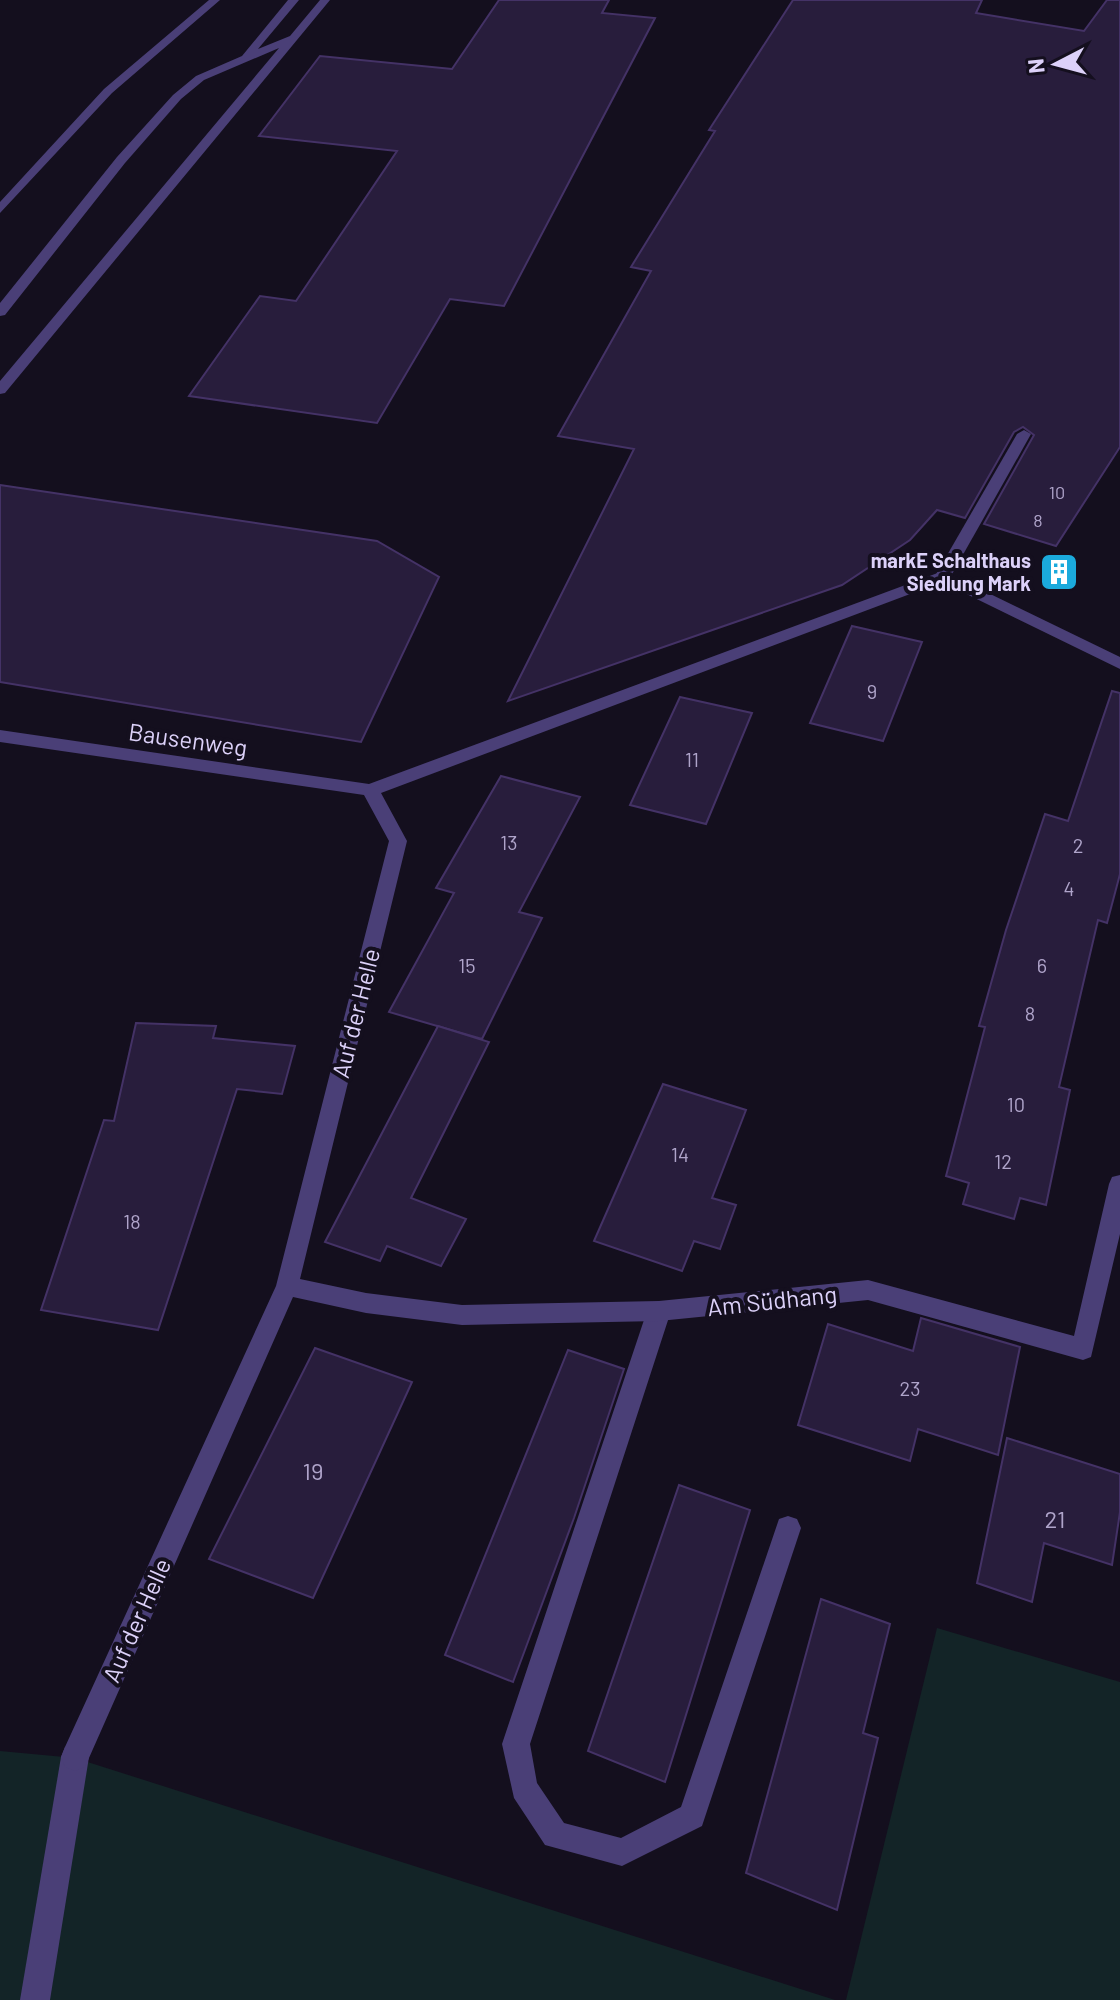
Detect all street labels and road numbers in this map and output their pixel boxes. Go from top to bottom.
street label: Bausenweg [127,716,249,762]
street label: Auf der Helle [325,945,385,1081]
street label: Am Südhang [706,1279,838,1321]
street label: Auf der Helle [96,1554,176,1686]

